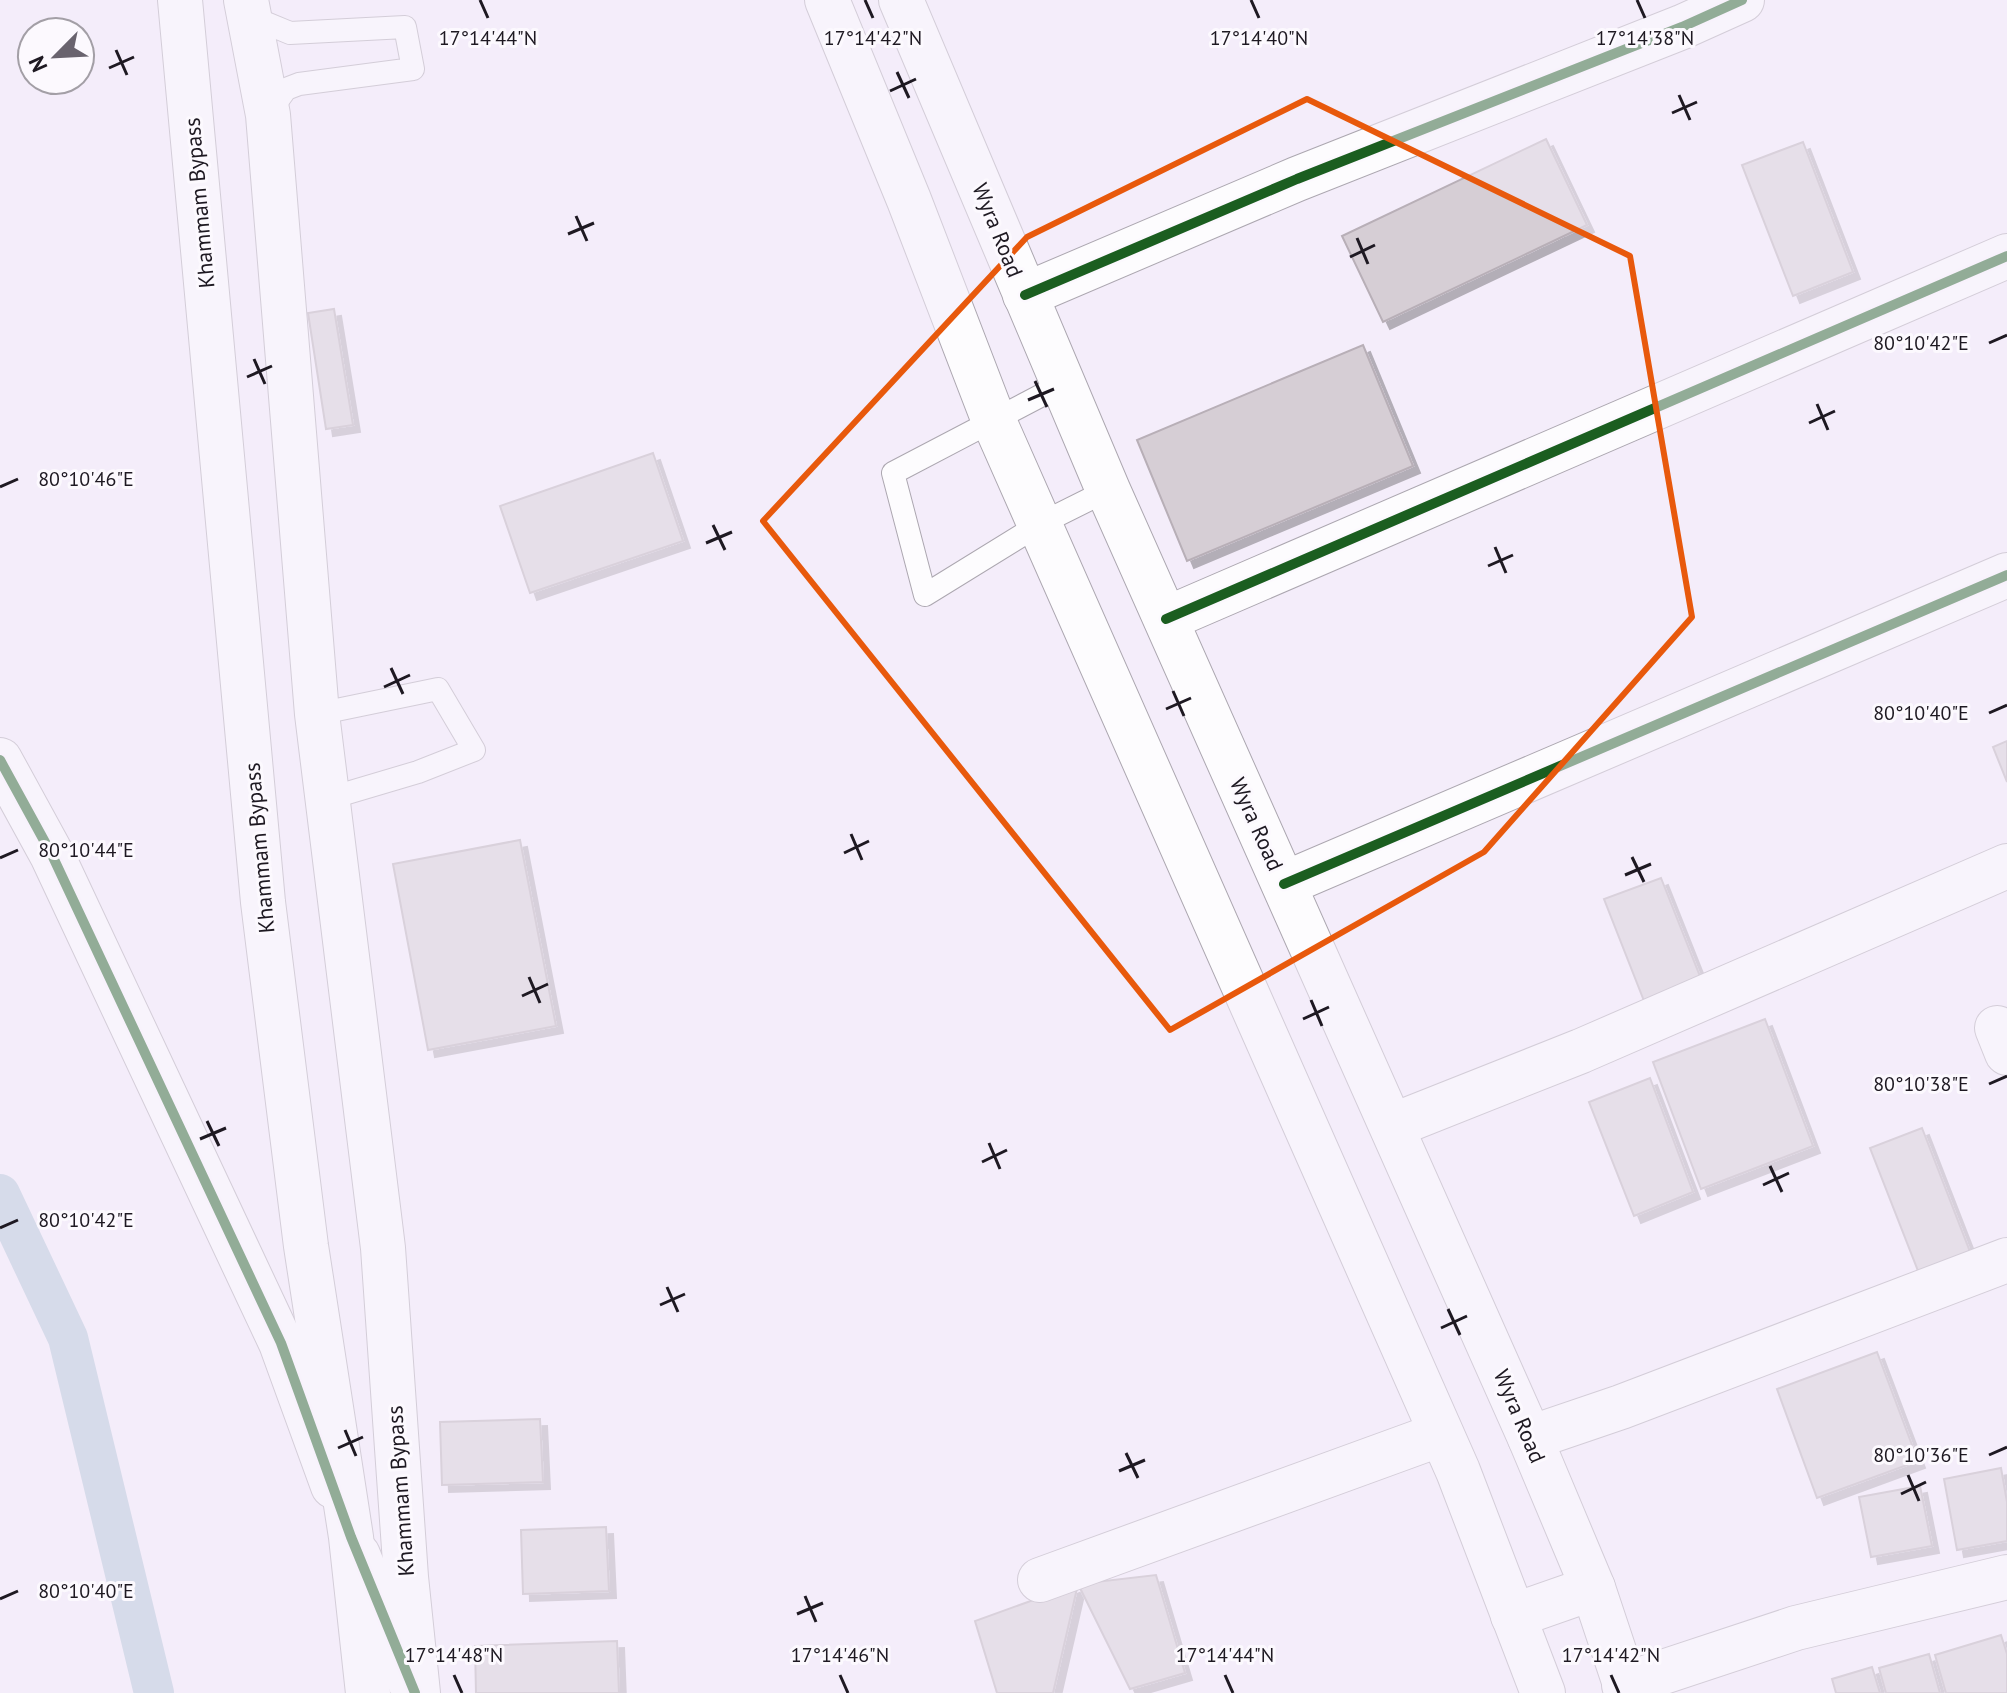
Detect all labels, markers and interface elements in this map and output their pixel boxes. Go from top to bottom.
north arrow [16,16,96,96]
text: 17°14'44"N [439,25,537,51]
text: 17°14'42"N [824,25,922,51]
text: 17°14'40"N [1210,25,1308,51]
text: 17°14'38"N [1596,25,1694,51]
text: N [22,52,53,76]
street label: Khammam Bypass [178,117,220,289]
street label: Wyra Road [966,179,1030,281]
text: 80°10'42"E [1873,330,1969,356]
text: 80°10'46"E [38,466,134,492]
text: 80°10'40"E [1873,700,1969,726]
street label: Khammam Bypass [238,762,280,934]
street label: Wyra Road [1224,773,1290,875]
text: 80°10'44"E [38,837,134,863]
text: 80°10'38"E [1873,1071,1969,1097]
text: 80°10'42"E [38,1207,134,1233]
street label: Wyra Road [1488,1365,1552,1467]
street label: Khammam Bypass [380,1405,420,1577]
text: 80°10'36"E [1873,1442,1969,1468]
text: 80°10'40"E [38,1578,134,1604]
text: 17°14'48"N [405,1642,503,1668]
text: 17°14'46"N [791,1642,889,1668]
text: 17°14'44"N [1176,1642,1274,1668]
text: 17°14'42"N [1562,1642,1660,1668]

